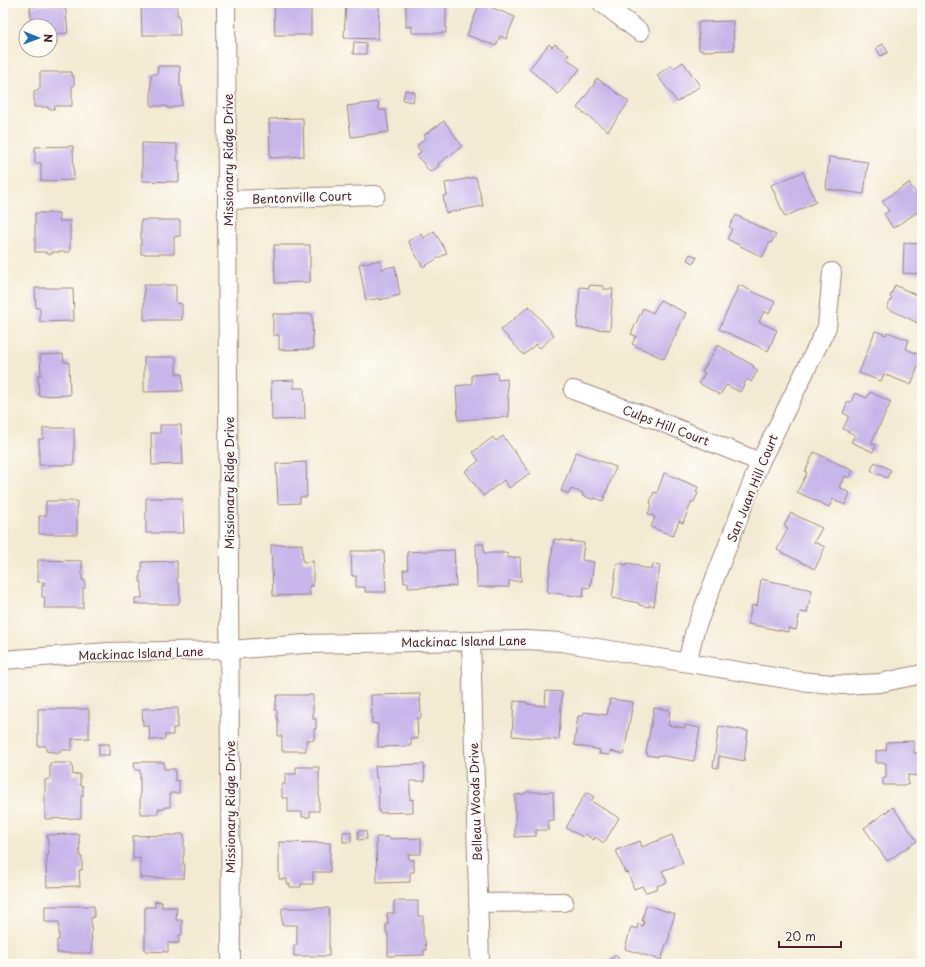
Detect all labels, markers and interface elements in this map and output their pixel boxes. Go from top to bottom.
north arrow [18,18,58,58]
text: N [40,34,57,43]
street label: Missionary Ridge Drive [219,94,237,226]
street label: Bentonville Court [252,186,352,208]
street label: Culps Hill Court [620,400,712,450]
street label: Missionary Ridge Drive [220,417,238,549]
street label: San Juan Hill Court [722,431,782,545]
street label: Mackinac Island Lane [401,631,527,651]
street label: Mackinac Island Lane [78,642,204,664]
street label: Missionary Ridge Drive [221,741,239,873]
street label: Belleau Woods Drive [464,742,486,862]
scale bar [779,923,841,949]
text: 20 m [785,927,816,945]

